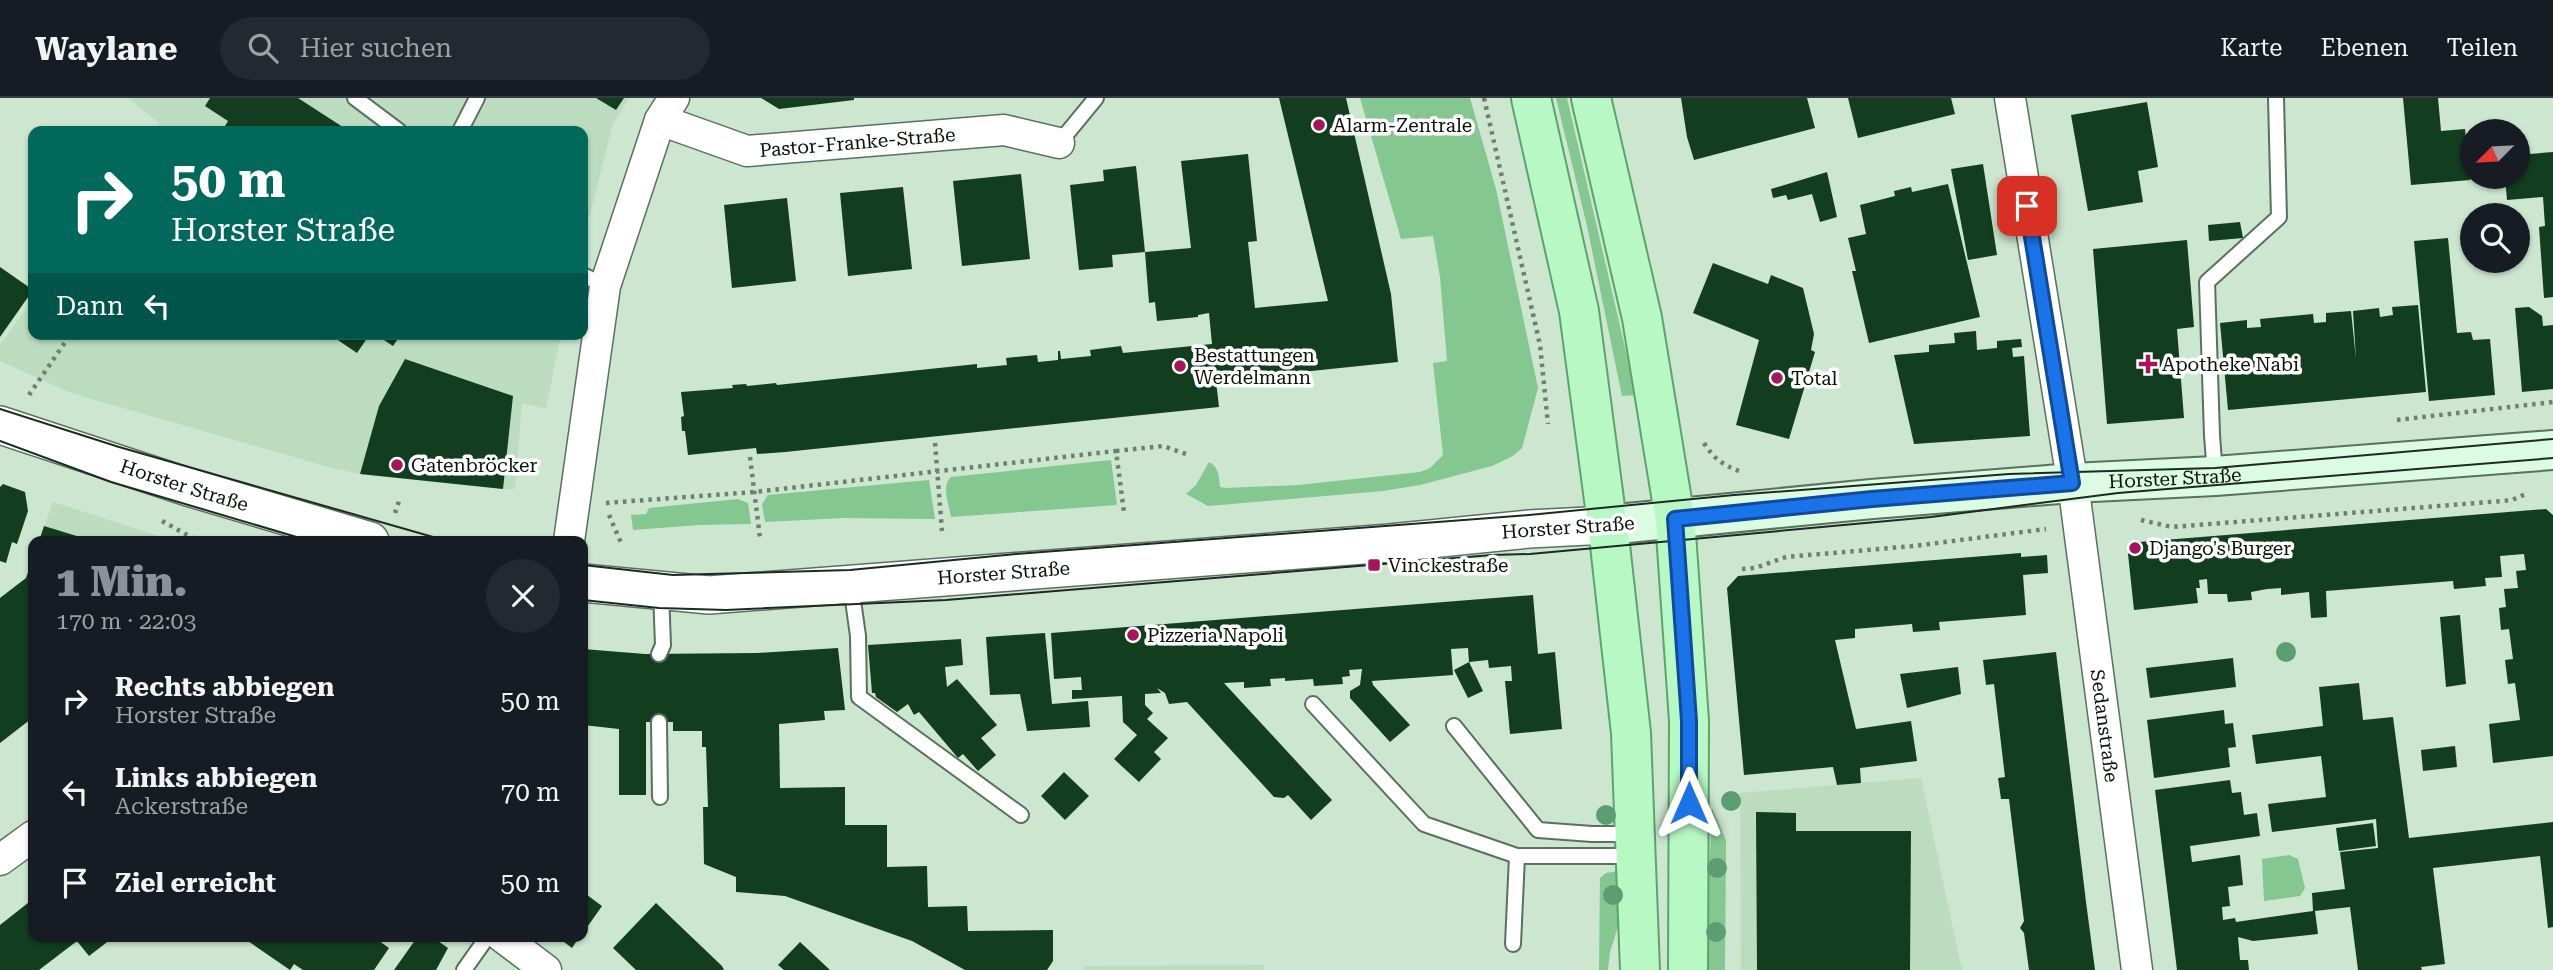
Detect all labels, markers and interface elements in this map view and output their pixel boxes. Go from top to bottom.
search box [220,17,710,80]
text: Waylane [35,29,178,68]
icon: search [244,29,282,67]
text: Hier suchen [300,33,452,63]
text: Karte [2220,34,2282,62]
text: Ebenen [2320,34,2409,62]
text: Teilen [2447,34,2518,62]
place label: Alarm-Zentrale [1333,114,1472,137]
marker: Alarm-Zentrale [1311,117,1327,133]
north arrow [2460,119,2530,189]
map controls [2460,119,2530,273]
street label: Pastor-Franke-Straße [758,123,956,162]
text: 50 m [171,152,286,209]
icon: right [56,154,147,245]
pin [1997,176,2057,236]
icon: arrive [2008,187,2046,225]
button: search [2460,203,2530,273]
text: Horster Straße [171,211,395,249]
icon: left [138,287,176,325]
text: Dann [56,291,124,321]
place label: Bestattungen Werdelmann [1194,344,1315,389]
place label: Apotheke Nabi [2162,353,2299,376]
marker: Apotheke Nabi [2140,356,2156,372]
marker: Bestattungen Werdelmann [1172,358,1188,374]
place label: Total [1791,367,1837,390]
marker: Total [1769,370,1785,386]
street label: Horster Straße [117,454,251,516]
place label: Gatenbröcker [411,454,538,477]
marker: Gatenbröcker [389,457,405,473]
street label: Horster Straße [2108,463,2242,493]
street label: Horster Straße [1501,511,1635,544]
place label: Django's Burger [2149,537,2291,560]
marker: Django's Burger [2127,540,2143,556]
place label: Vinckestraße [1388,554,1508,577]
street label: Horster Straße [936,556,1071,590]
text: 1 Min. [56,557,188,606]
marker: Vinckestraße [1366,557,1382,573]
button: close [486,559,560,633]
text: 170 m · 22:03 [56,608,196,635]
place label: Pizzeria Napoli [1147,624,1284,647]
marker: Pizzeria Napoli [1125,627,1141,643]
street label: Sedanstraße [2086,668,2123,784]
text: Rechts abbiegen [115,672,334,702]
icon: right [56,682,94,720]
text: 50 m [501,686,560,716]
text: Horster Straße [115,702,276,729]
text: Links abbiegen [115,763,318,793]
position arrow [1652,766,1726,840]
icon: left [56,773,94,811]
text: 70 m [501,777,560,807]
text: Ackerstraße [115,793,248,820]
icon: arrive [56,864,94,902]
text: Ziel erreicht [115,868,276,898]
text: 50 m [501,868,560,898]

